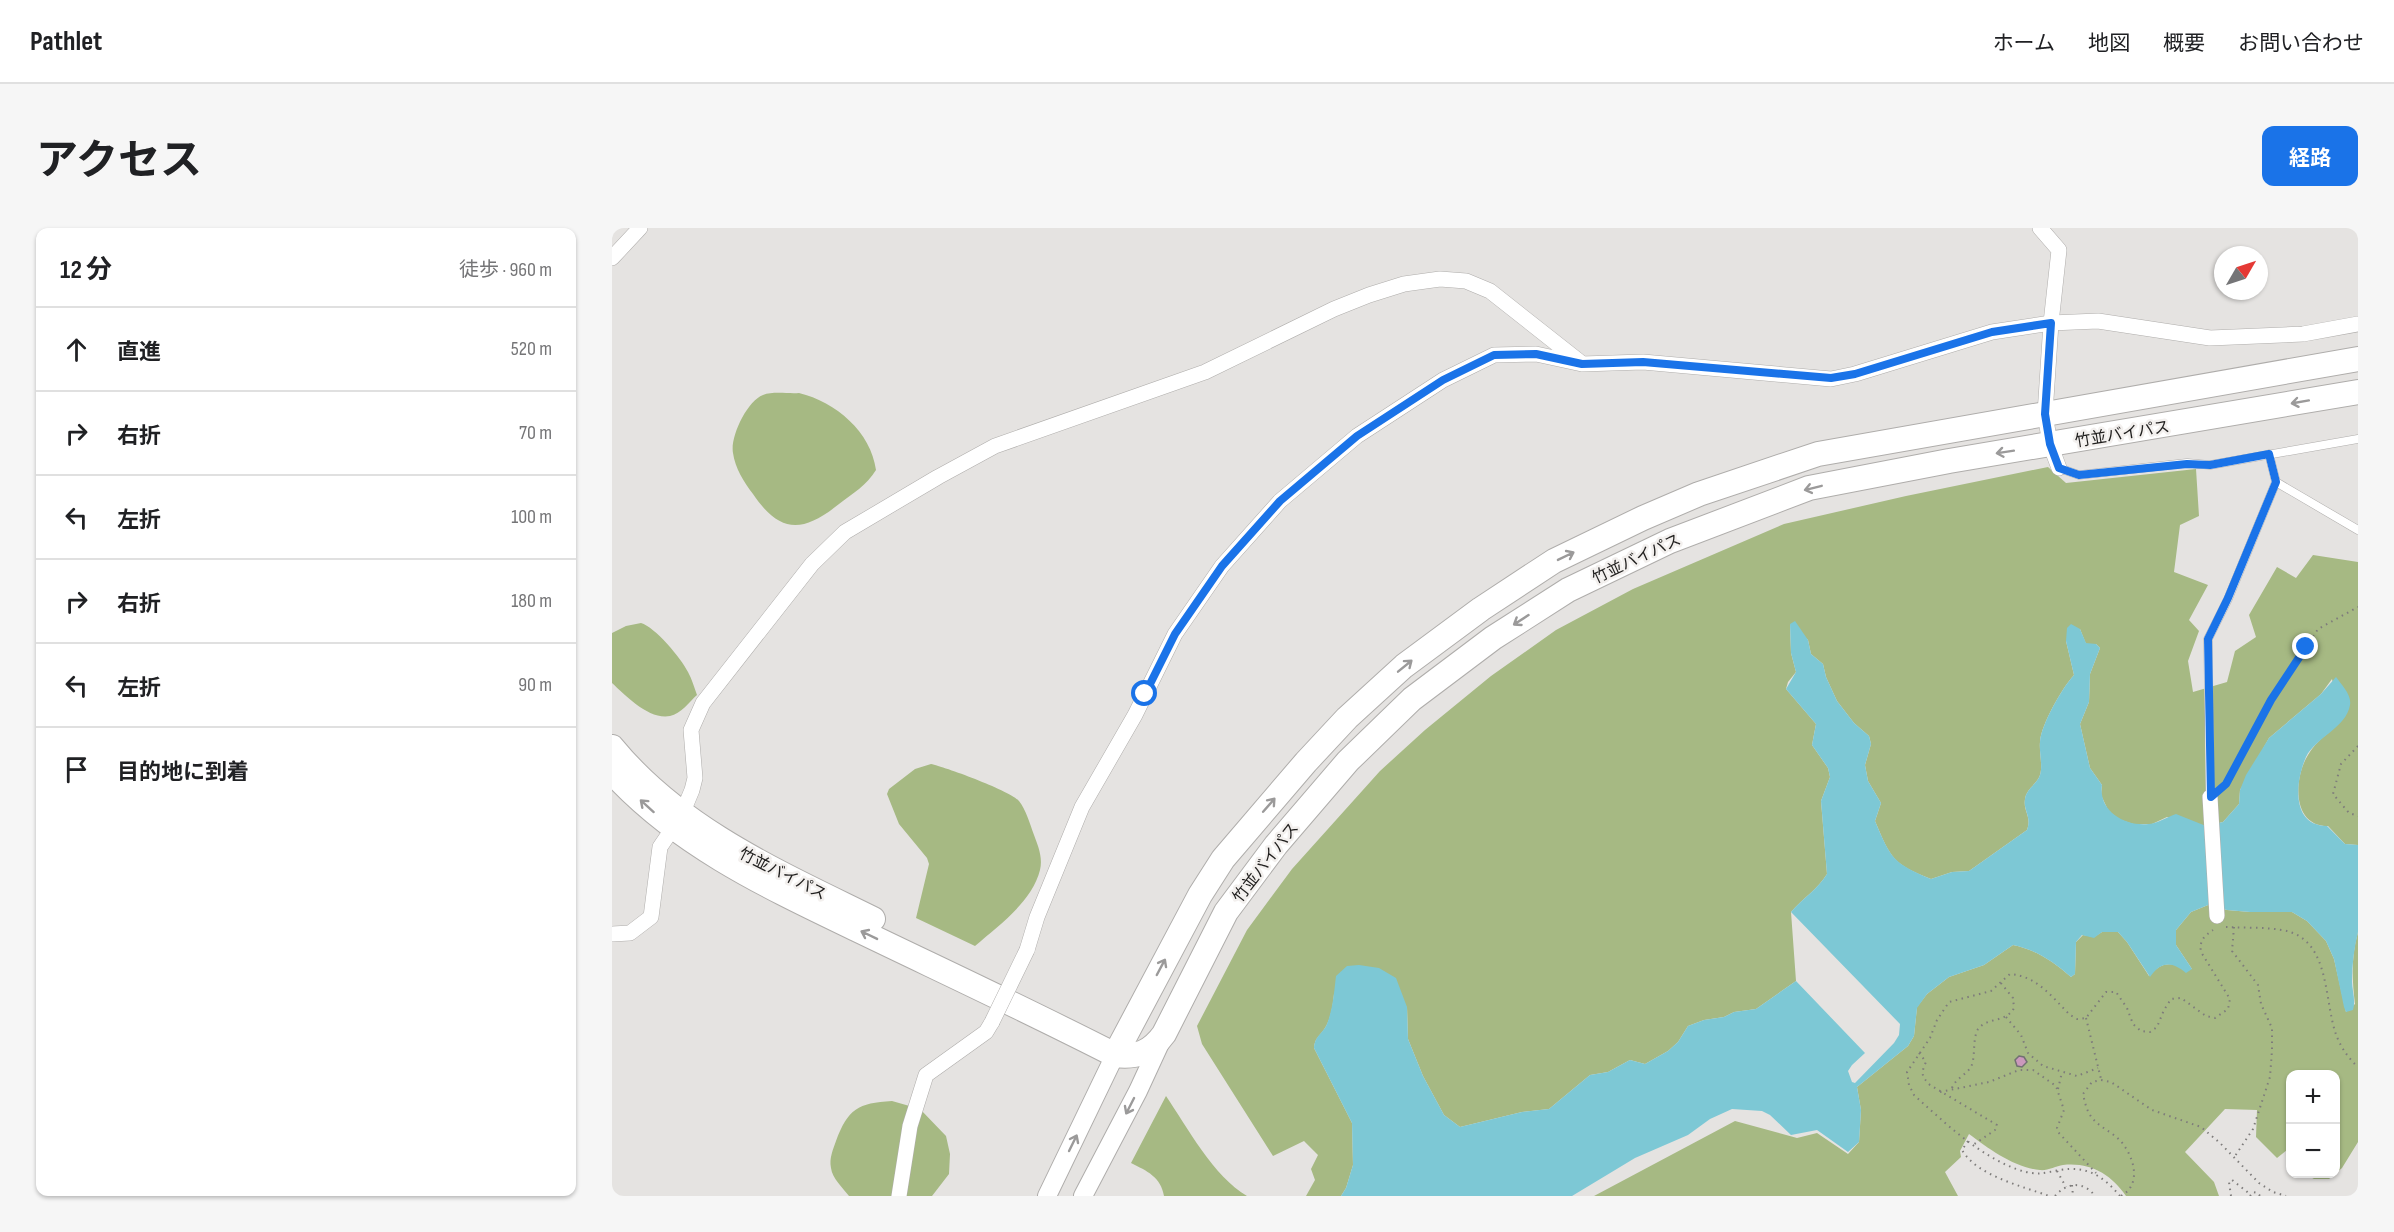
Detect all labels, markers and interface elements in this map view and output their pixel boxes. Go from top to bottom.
text: Pathlet [30,25,102,58]
text: ホーム [1993,31,2055,56]
text: 地図 [2088,31,2130,56]
text: 概要 [2163,31,2205,56]
text: お問い合わせ [2238,31,2364,56]
button: 経路 [2262,126,2358,186]
text: アクセス [36,136,202,187]
north arrow [2214,246,2268,300]
text: 12 分 [60,255,112,286]
text: 徒歩 · 960 m [459,258,552,282]
icon: ahead [60,333,93,366]
text: 520 m [511,337,552,361]
text: 直進 [117,339,161,366]
one-way arrow [2291,397,2311,408]
icon: right [60,417,93,450]
street label: 竹並バイパス [2073,418,2171,451]
text: 70 m [519,421,552,445]
text: 右折 [117,423,161,450]
one-way arrow [1995,447,2015,458]
one-way arrow [1804,483,1823,495]
icon: left [60,501,93,534]
text: 100 m [511,505,552,529]
text: 左折 [117,507,161,534]
street label: 竹並バイパス [1589,531,1684,588]
one-way arrow [1556,549,1574,561]
icon: right [60,585,93,618]
text: 180 m [511,589,552,613]
text: 右折 [117,591,161,618]
one-way arrow [1513,613,1530,626]
route end [2292,633,2318,659]
one-way arrow [1397,660,1413,673]
icon: left [60,669,93,702]
text: 90 m [518,673,552,697]
text: 左折 [117,675,161,702]
route start [1131,680,1157,706]
icon: arrive [60,753,93,786]
text: 目的地に到着 [117,759,249,786]
one-way arrow [1262,798,1276,813]
one-way arrow [639,799,654,813]
street label: 竹並バイパス [1229,819,1303,906]
street label: 竹並バイパス [735,844,829,905]
one-way arrow [860,929,878,941]
one-way arrow [1156,958,1167,976]
map controls [2286,1070,2340,1178]
button: + [2286,1070,2340,1124]
one-way arrow [1124,1097,1136,1115]
button: − [2286,1124,2340,1178]
one-way arrow [1067,1135,1079,1153]

